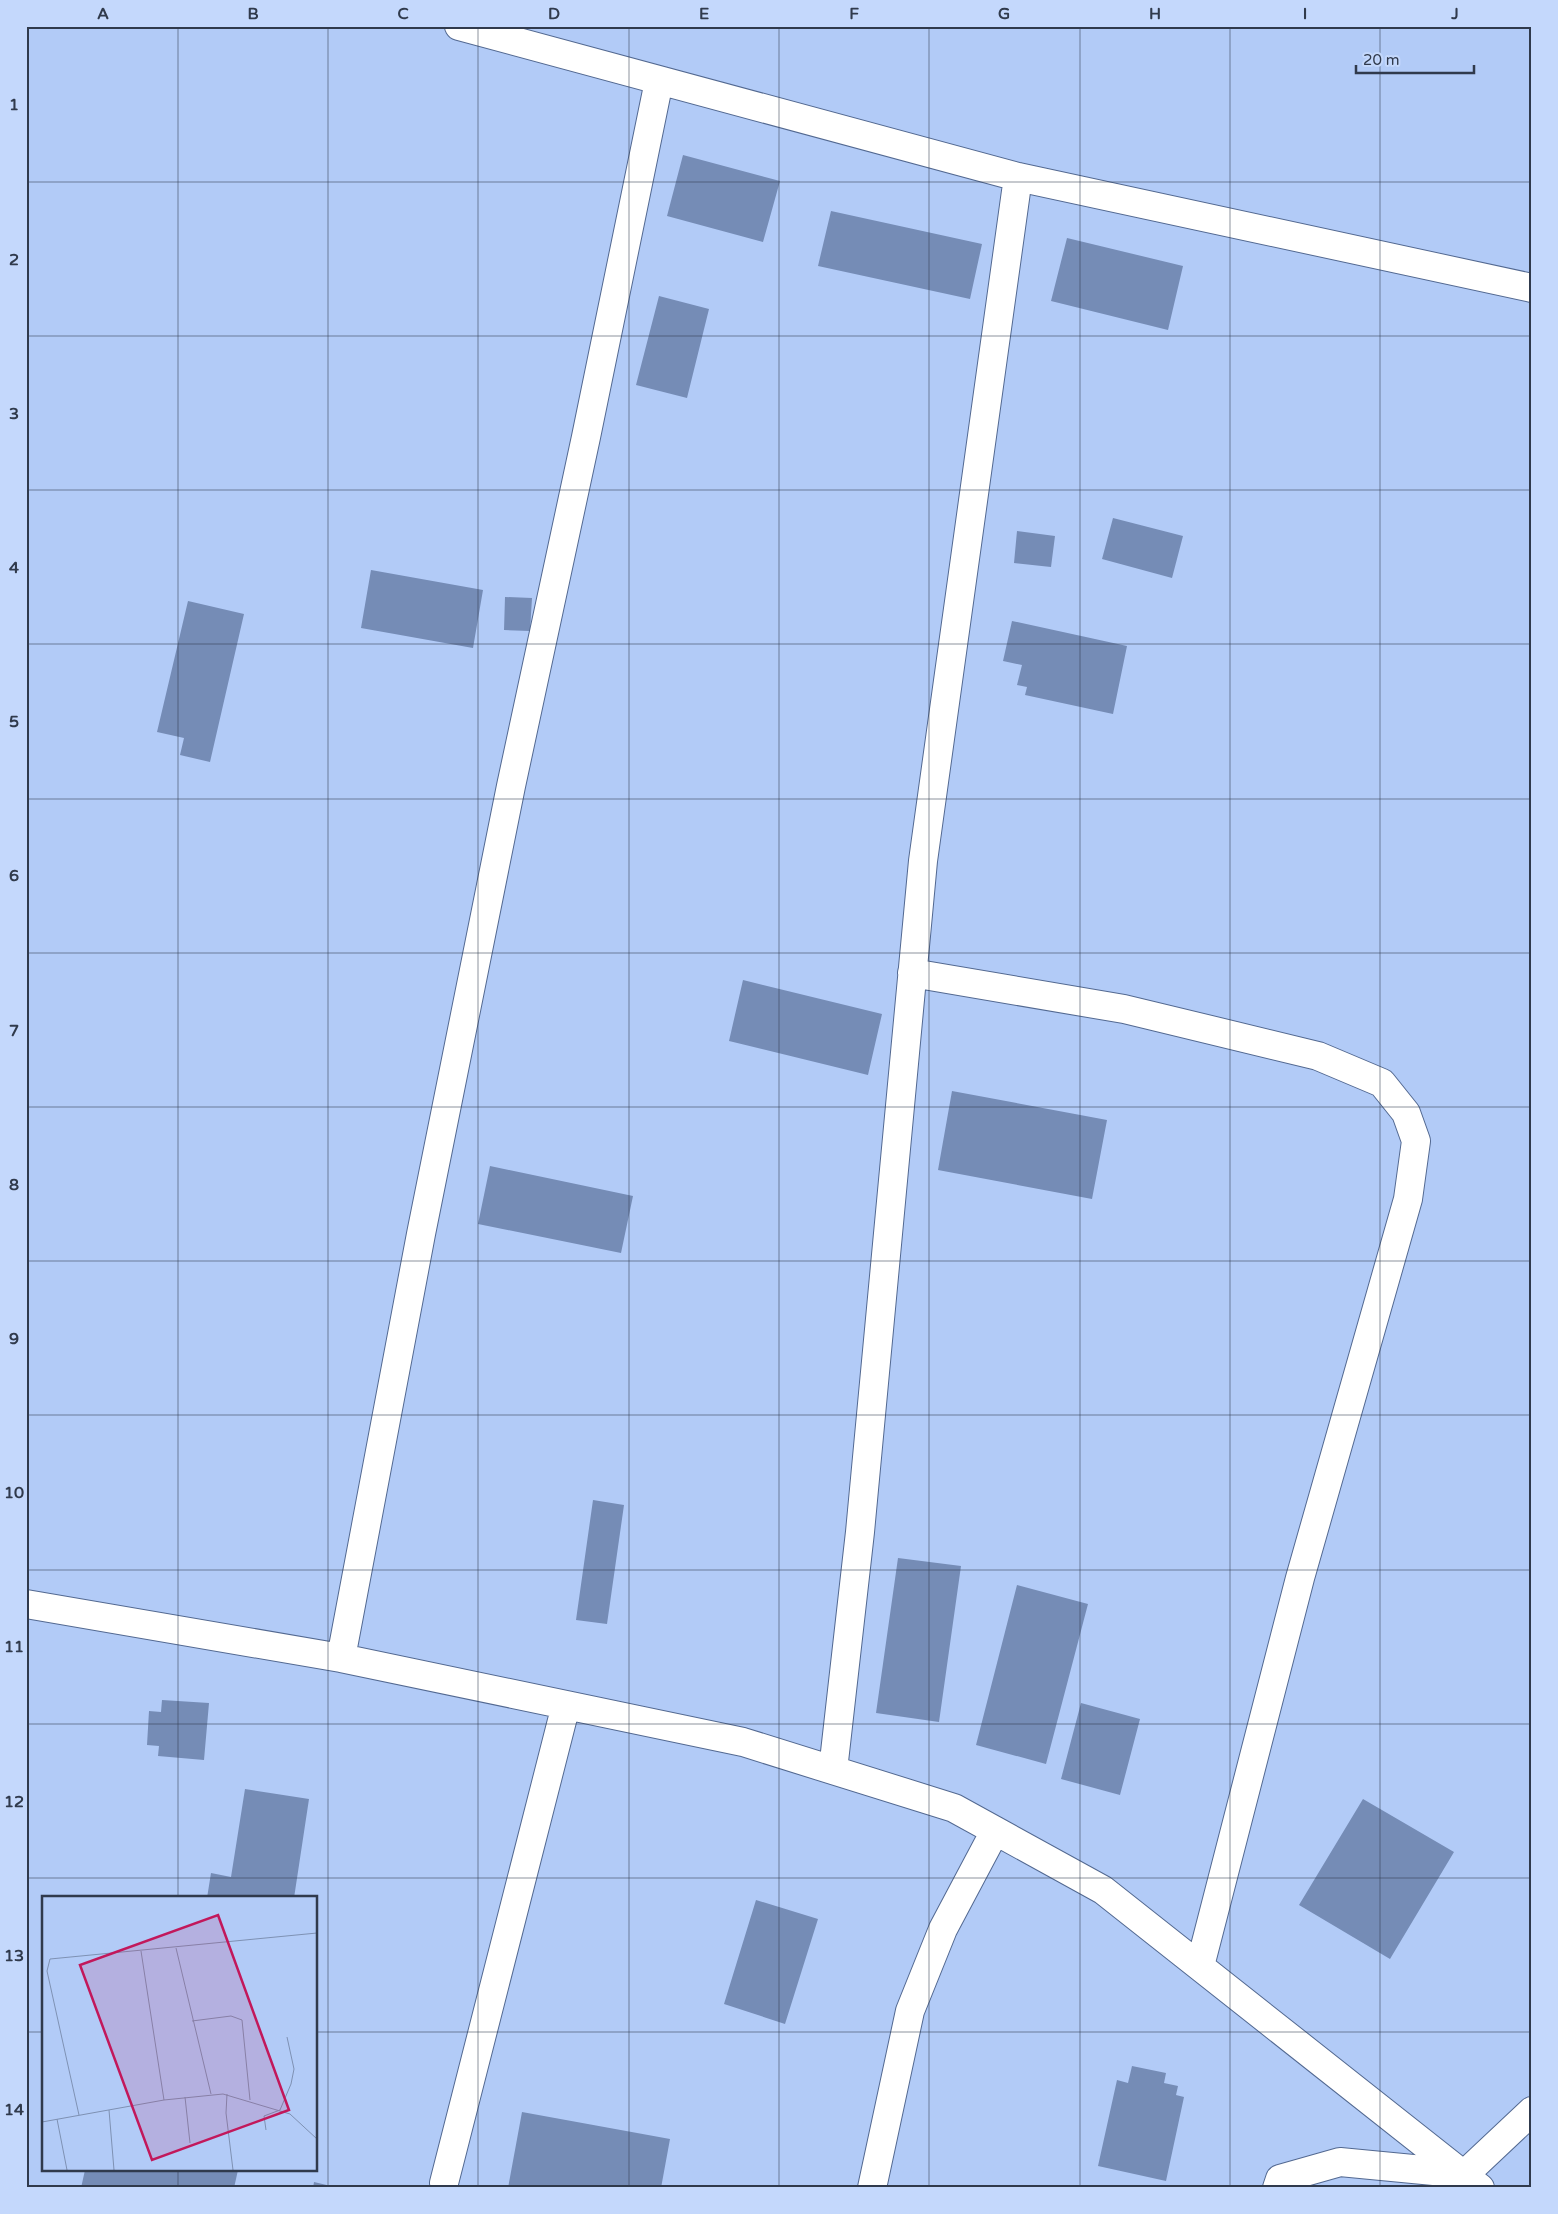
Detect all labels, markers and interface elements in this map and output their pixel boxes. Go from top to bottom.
text: A [97,4,109,24]
text: B [247,4,259,24]
text: C [397,4,409,24]
text: D [548,4,560,24]
text: E [699,4,709,24]
text: F [849,4,859,24]
text: G [998,4,1010,24]
text: H [1149,4,1161,24]
text: I [1303,4,1307,24]
text: J [1450,4,1459,24]
scale bar [1356,42,1473,74]
text: 20 m [1363,51,1400,69]
text: 1 [9,95,19,115]
text: 2 [9,250,19,270]
text: 3 [9,404,19,424]
text: 4 [9,558,19,578]
text: 5 [9,712,19,732]
text: 6 [9,866,19,886]
text: 7 [9,1021,19,1041]
text: 8 [9,1175,19,1195]
text: 9 [9,1329,19,1349]
text: 10 [4,1483,24,1503]
text: 11 [4,1637,24,1657]
text: 12 [4,1792,24,1812]
inset map [42,1896,318,2172]
text: 13 [4,1946,24,1966]
text: 14 [4,2100,24,2120]

